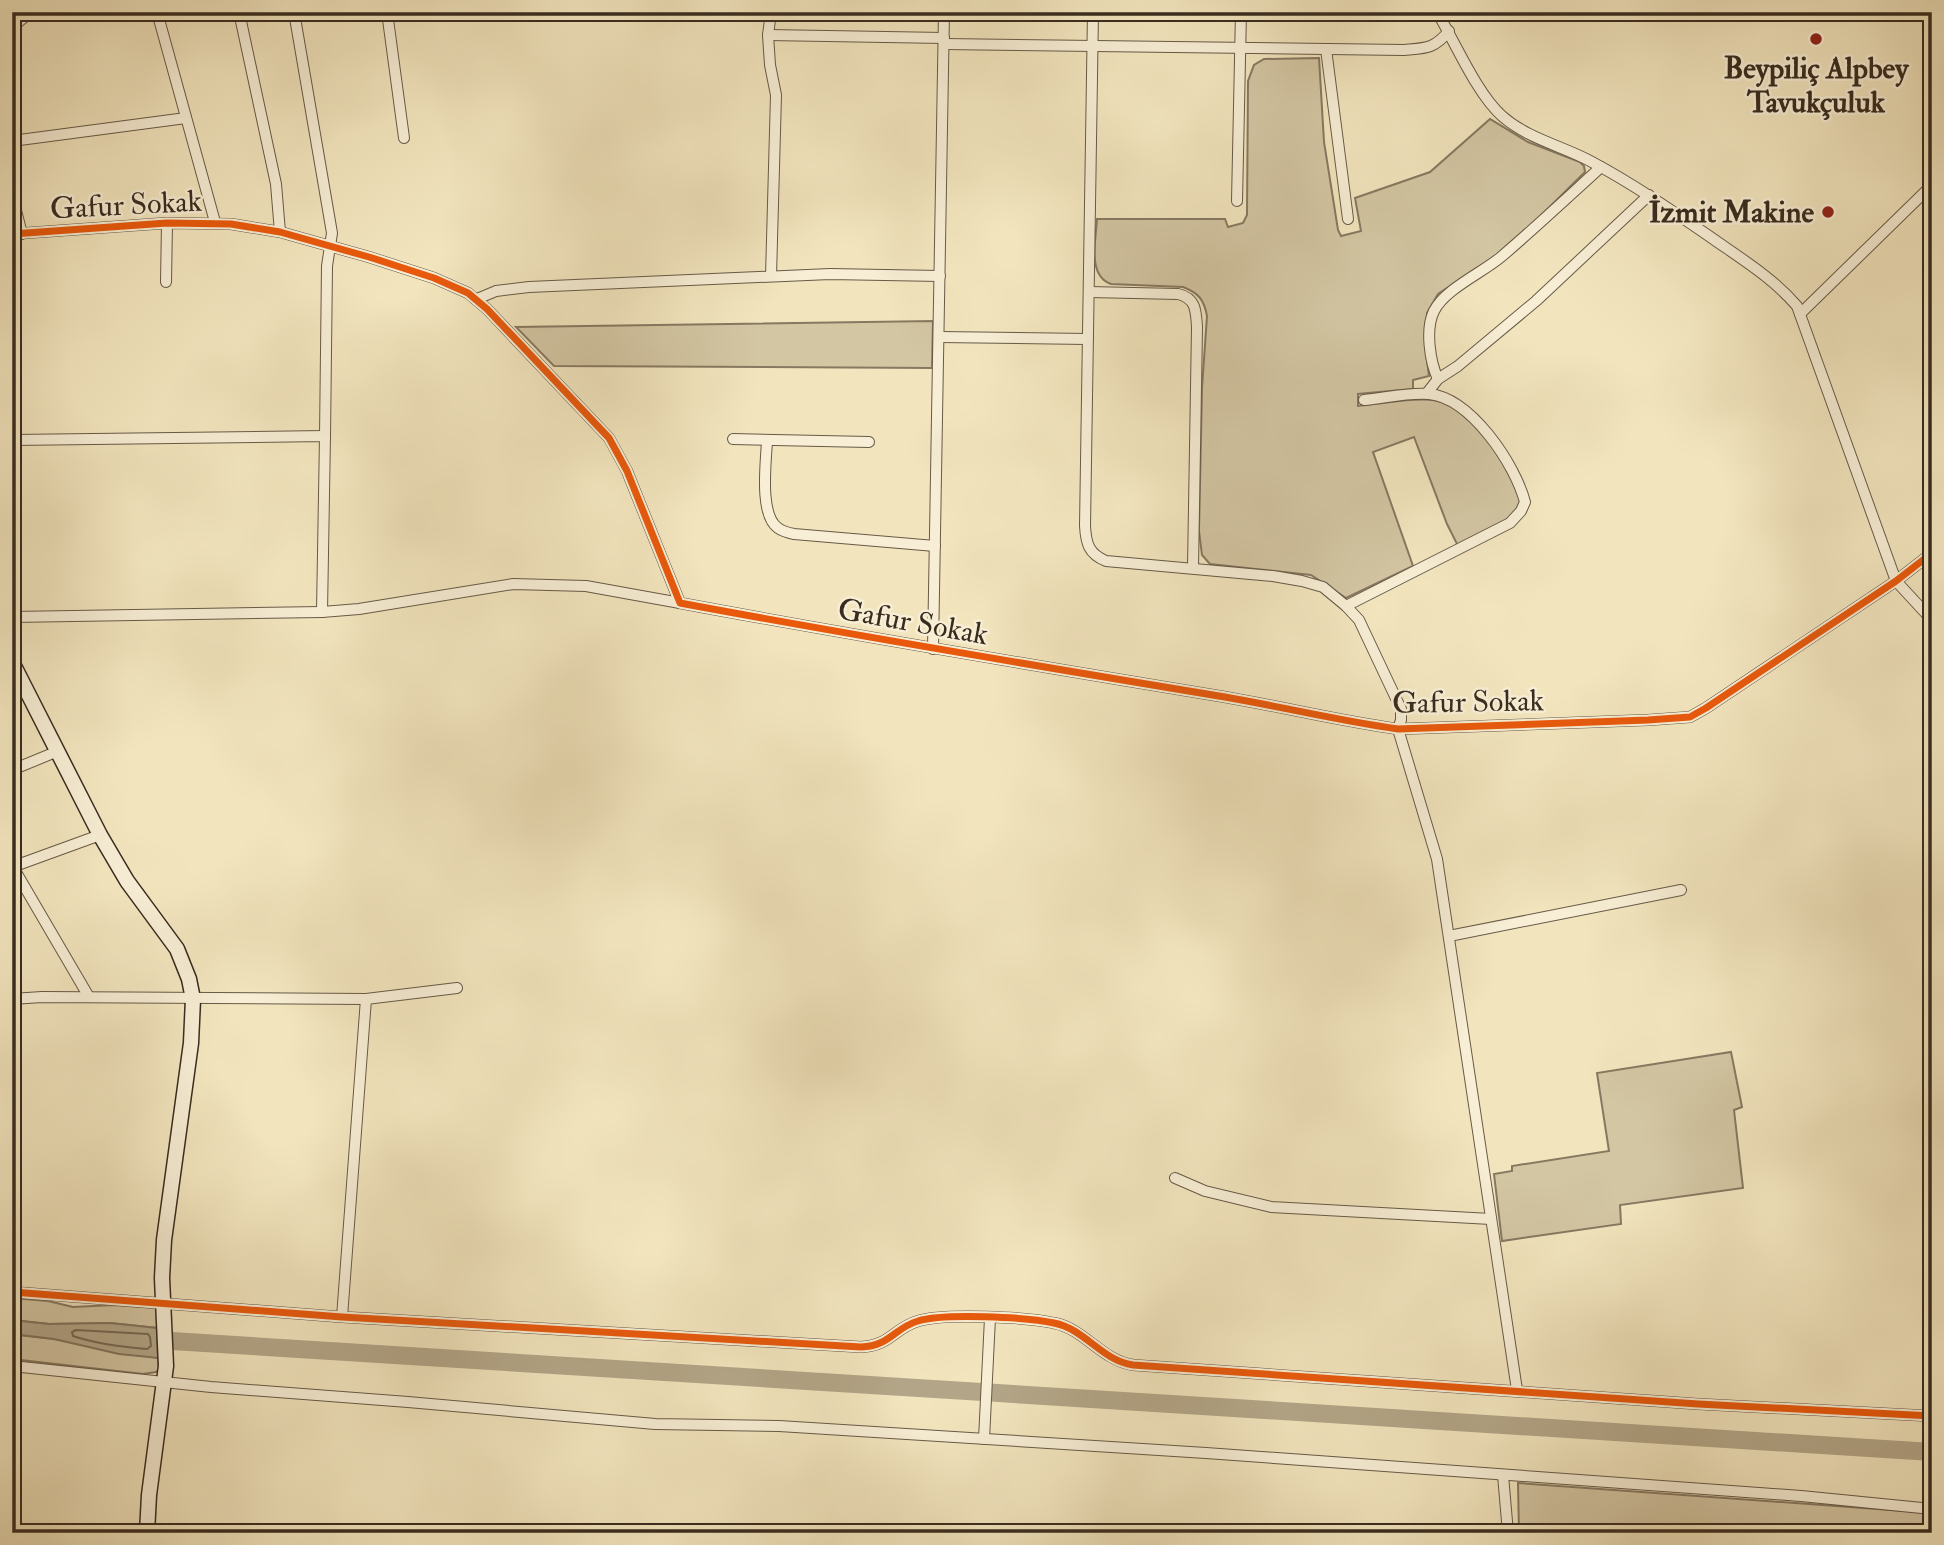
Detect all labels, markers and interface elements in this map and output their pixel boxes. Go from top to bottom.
marker: Beypiliç Alpbey Tavukçuluk [1808,31,1824,47]
place label: Beypiliç Alpbey Tavukçuluk [1724,50,1910,121]
street label: Gafur Sokak [49,183,203,227]
place label: İzmit Makine [1649,194,1814,231]
marker: İzmit Makine [1820,204,1836,220]
street label: Gafur Sokak [835,591,991,653]
street label: Gafur Sokak [1392,682,1544,722]

